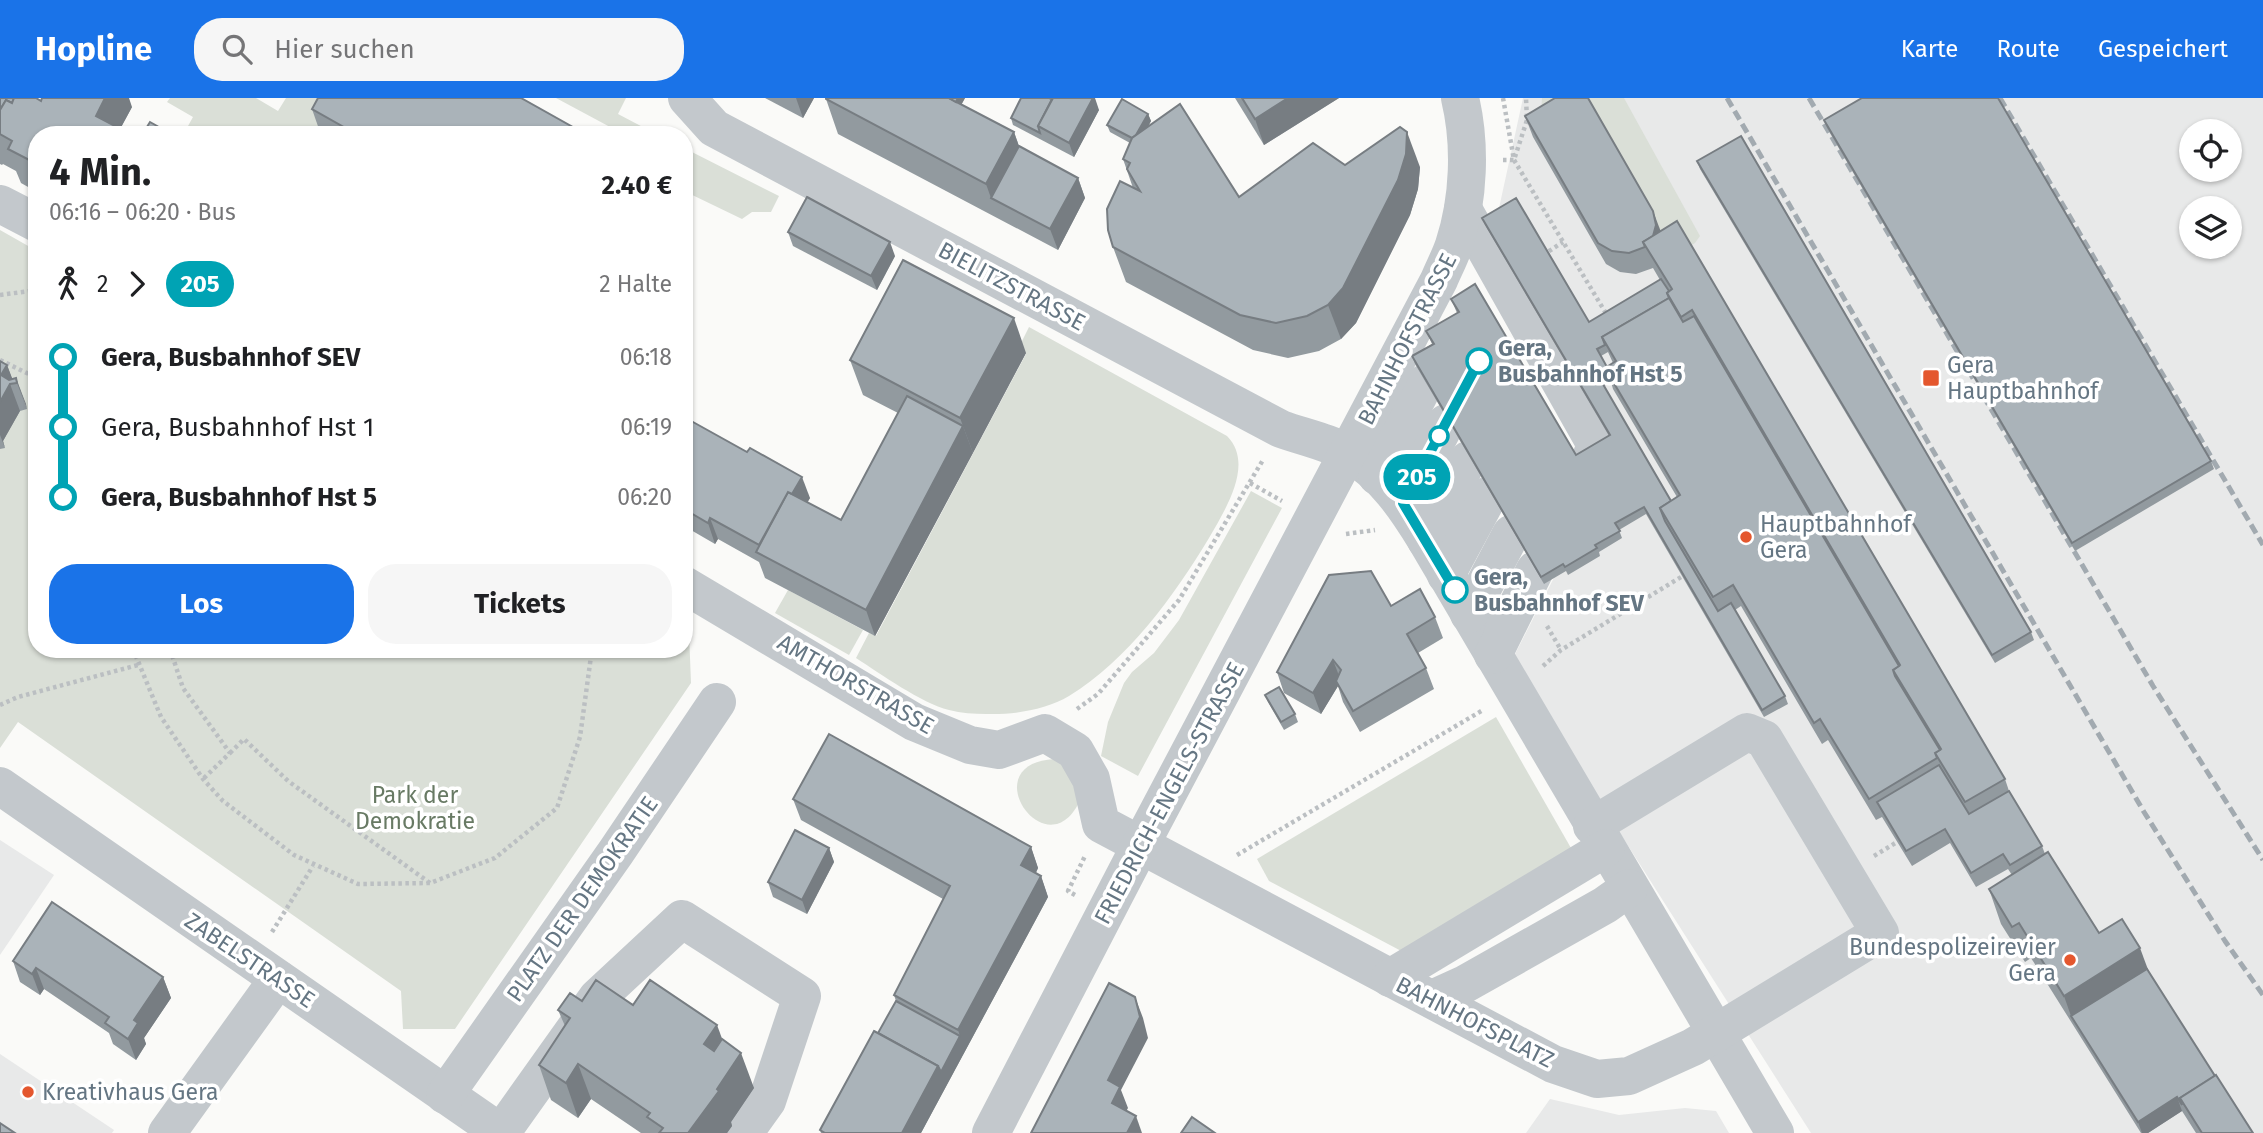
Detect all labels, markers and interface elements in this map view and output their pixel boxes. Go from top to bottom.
search box [194,18,684,81]
text: Hopline [35,29,152,69]
icon: search [218,30,256,68]
text: Hier suchen [274,34,415,65]
text: Karte [1901,35,1958,63]
text: Route [1996,35,2060,63]
text: Gespeichert [2098,35,2228,63]
map controls [2179,119,2242,259]
button: locate [2179,119,2242,182]
text: 4 Min. [49,149,151,195]
text: 2.40 € [601,170,672,201]
button: layers [2179,196,2242,259]
text: 06:16 – 06:20 · Bus [49,198,236,226]
street label: BIELITZSTRASSE [934,235,1090,337]
street label: BAHNHOFSTRASSE [1352,248,1462,430]
icon: walk [49,265,87,303]
icon: forward [118,265,156,303]
text: 2 [97,270,108,298]
text: 205 [180,270,220,298]
text: 2 Halte [599,270,672,298]
place label: Gera, Busbahnhof Hst 5 [1498,334,1683,388]
text: Gera, Busbahnhof SEV [101,342,360,373]
text: 06:18 [620,343,672,371]
marker: Gera, Busbahnhof Hst 5 [1466,348,1492,374]
place label: Gera Hauptbahnhof [1947,351,2100,405]
marker: Gera Hauptbahnhof [1921,368,1941,388]
text: Gera, Busbahnhof Hst 1 [101,412,374,443]
text: 06:19 [620,413,672,441]
unlabelled marker [1429,426,1449,446]
line badge: 205 [1377,454,1457,500]
text: 205 [1397,463,1437,491]
text: Gera, Busbahnhof Hst 5 [101,482,377,513]
text: 06:20 [617,483,672,511]
place label: Hauptbahnhof Gera [1760,510,1913,564]
marker: Hauptbahnhof Gera [1738,529,1754,545]
place label: Gera, Busbahnhof SEV [1474,563,1645,617]
button: Los [49,564,354,644]
button: Tickets [368,564,672,644]
marker: Gera, Busbahnhof SEV [1442,577,1468,603]
street label: AMTHORSTRASSE [773,628,939,740]
street label: FRIEDRICH-ENGELS-STRASSE [1088,657,1250,929]
park label: Park der Demokratie [355,781,475,835]
street label: PLATZ DER DEMOKRATIE [500,791,664,1007]
street label: ZABELSTRASSE [180,906,320,1014]
place label: Bundespolizeirevier Gera [1849,933,2056,987]
marker: Bundespolizeirevier Gera [2062,952,2078,968]
street label: BAHNHOFSPLATZ [1391,970,1559,1074]
place label: Kreativhaus Gera [42,1078,219,1106]
marker: Kreativhaus Gera [20,1084,36,1100]

